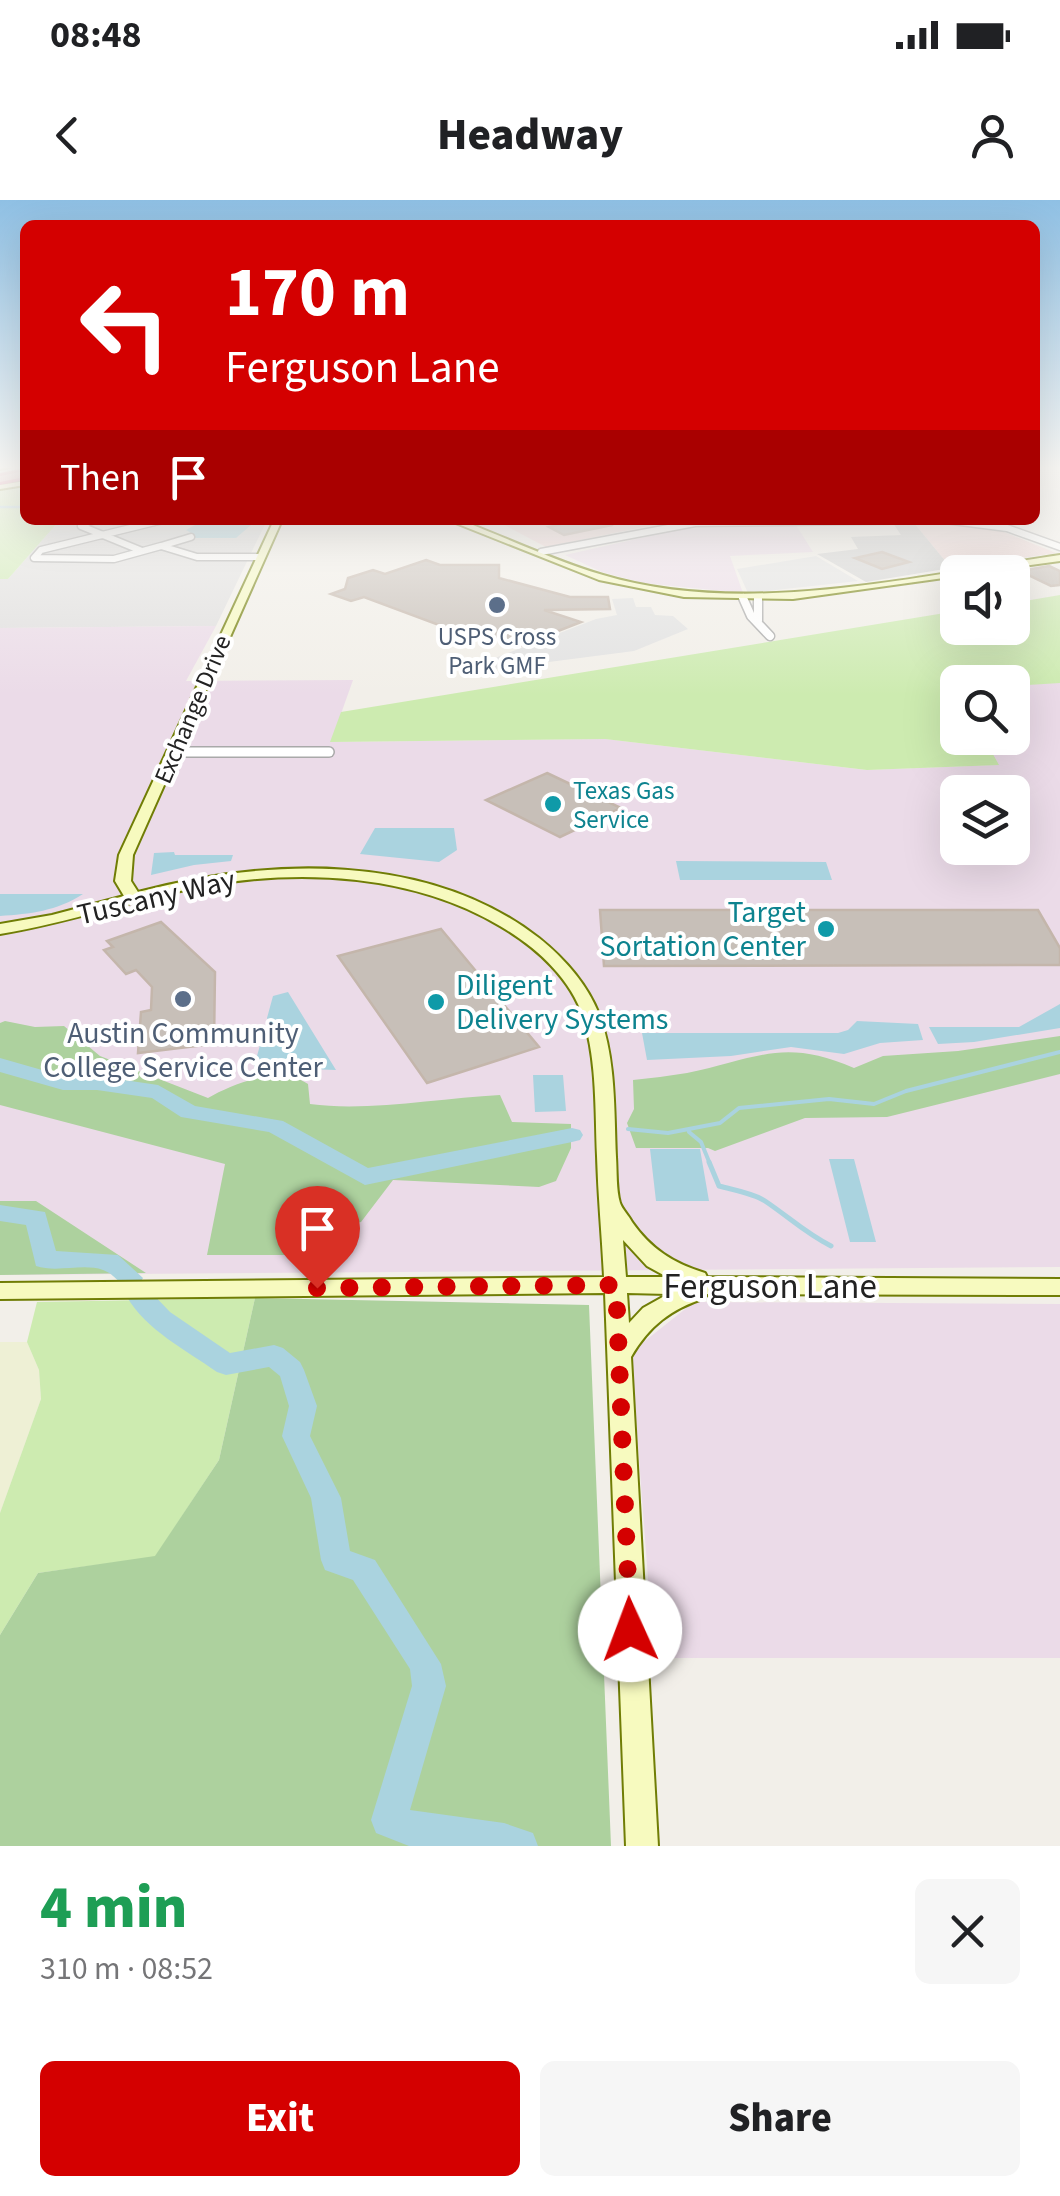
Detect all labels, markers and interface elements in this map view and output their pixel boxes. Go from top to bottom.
text: 08:48 [50,8,142,62]
text: Headway [437,103,623,167]
icon: back [40,108,95,163]
icon: person [965,108,1020,163]
text: 170 m [225,243,410,343]
icon: left [60,260,190,390]
text: Ferguson Lane [225,336,500,400]
icon: arrive [161,450,216,505]
text: Then [60,451,141,505]
map controls [940,555,1030,865]
button: sound [940,555,1030,645]
marker: USPS Cross Park GMF [486,594,508,616]
place label: USPS Cross Park GMF [438,619,556,684]
street label: Exchange Drive [145,630,240,789]
button: search [940,665,1030,755]
place label: Texas Gas Service [573,773,674,838]
button: layers [940,775,1030,865]
marker: Texas Gas Service [542,793,564,815]
street label: Tuscany Way [73,858,239,937]
place label: Target Sortation Center [599,891,807,968]
marker: Target Sortation Center [815,918,837,940]
place label: Diligent Delivery Systems [456,964,668,1041]
marker: Austin Community College Service Center [172,988,194,1010]
marker: Diligent Delivery Systems [425,991,447,1013]
place label: Austin Community College Service Center [43,1012,323,1089]
pin [275,1186,360,1289]
icon: arrive [290,1201,345,1256]
street label: Ferguson Lane [663,1262,877,1312]
position arrow [578,1578,682,1682]
text: 4 min [40,1866,187,1951]
button: close [915,1879,1020,1984]
text: 310 m · 08:52 [40,1946,213,1992]
button: Exit [40,2061,520,2176]
button: Share [540,2061,1020,2176]

